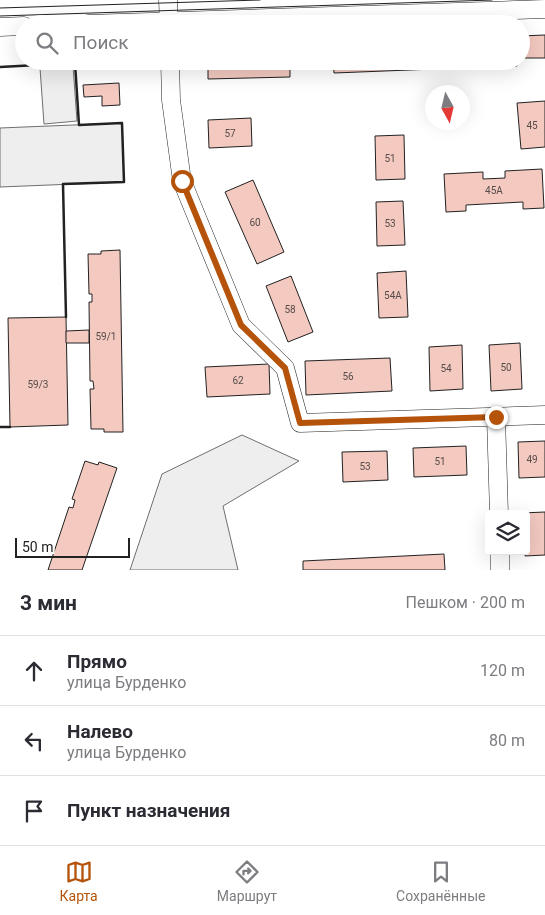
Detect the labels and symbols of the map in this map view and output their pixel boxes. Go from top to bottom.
north arrow [425,85,470,130]
house number: 45 [526,120,538,131]
house number: 57 [224,128,236,139]
house number: 51 [384,153,396,164]
route start [171,170,194,193]
house number: 45А [485,185,503,196]
house number: 60 [249,217,261,228]
house number: 53 [384,218,396,229]
house number: 54А [384,290,402,301]
house number: 58 [284,304,296,315]
house number: 59/1 [96,331,117,342]
house number: 50 [500,362,512,373]
house number: 54 [440,363,452,374]
house number: 56 [342,371,354,382]
house number: 62 [232,375,244,386]
house number: 59/3 [28,379,49,390]
route end [485,406,508,429]
house number: 49 [526,454,538,465]
house number: 51 [434,456,446,467]
house number: 53 [359,461,371,472]
scale bar [15,535,130,558]

